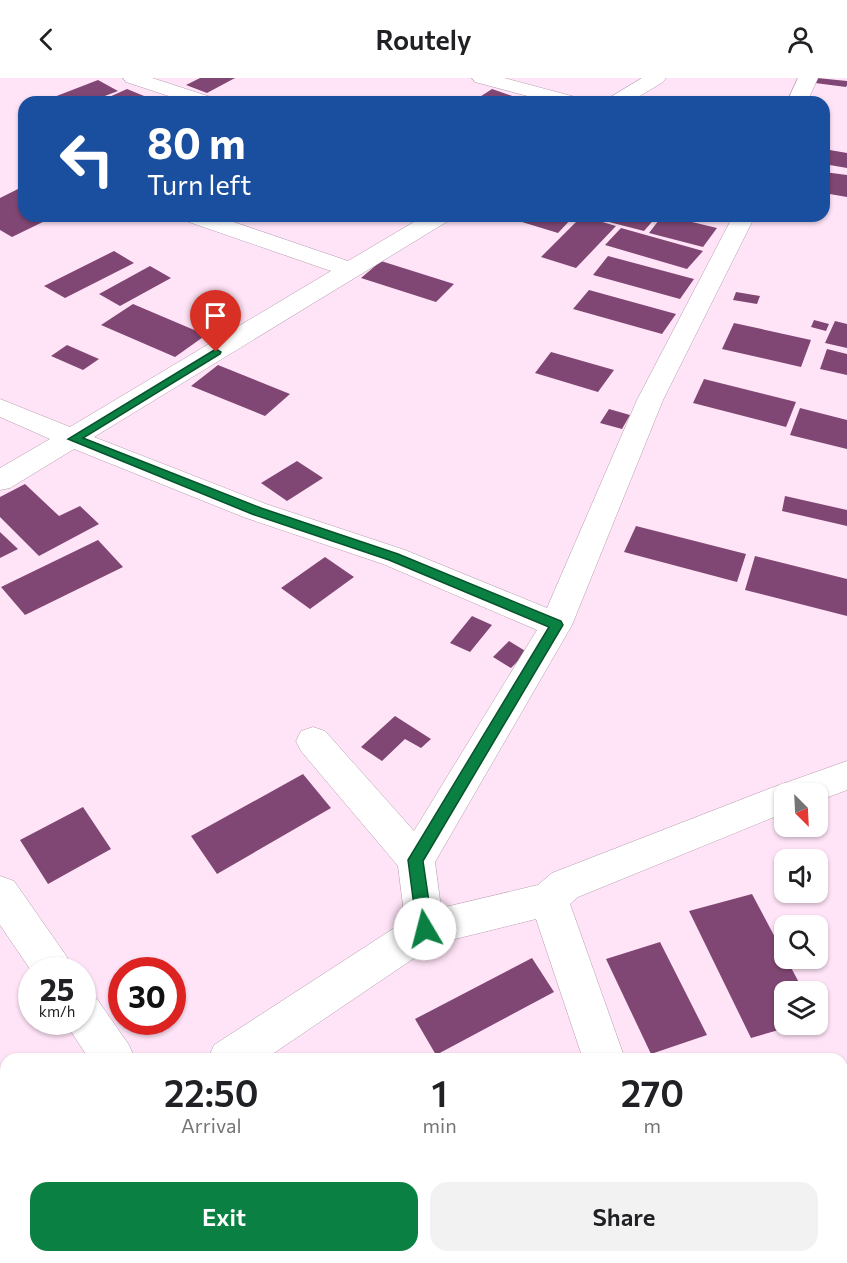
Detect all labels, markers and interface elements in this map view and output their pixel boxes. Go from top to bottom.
icon: back [30,23,63,56]
text: Routely [375,23,472,56]
icon: person [784,23,817,56]
text: 80 m [147,116,246,168]
icon: left [48,120,126,198]
text: Turn left [147,168,251,201]
pin [190,290,241,352]
icon: arrive [199,299,232,332]
north arrow [774,783,828,837]
map controls [774,783,828,1035]
button: sound [774,849,828,903]
position arrow [393,897,457,961]
button: search [774,915,828,969]
speed limit sign: 30 [108,957,186,1035]
text: 25 [40,970,74,1007]
button: layers [774,981,828,1035]
text: km/h [39,1002,75,1020]
text: 22:50 [164,1070,259,1114]
text: 1 [432,1070,448,1114]
text: 270 [621,1070,684,1114]
text: Arrival [181,1113,242,1137]
text: min [423,1113,457,1137]
text: m [644,1113,661,1137]
button: Exit [30,1182,418,1251]
button: Share [430,1182,818,1251]

